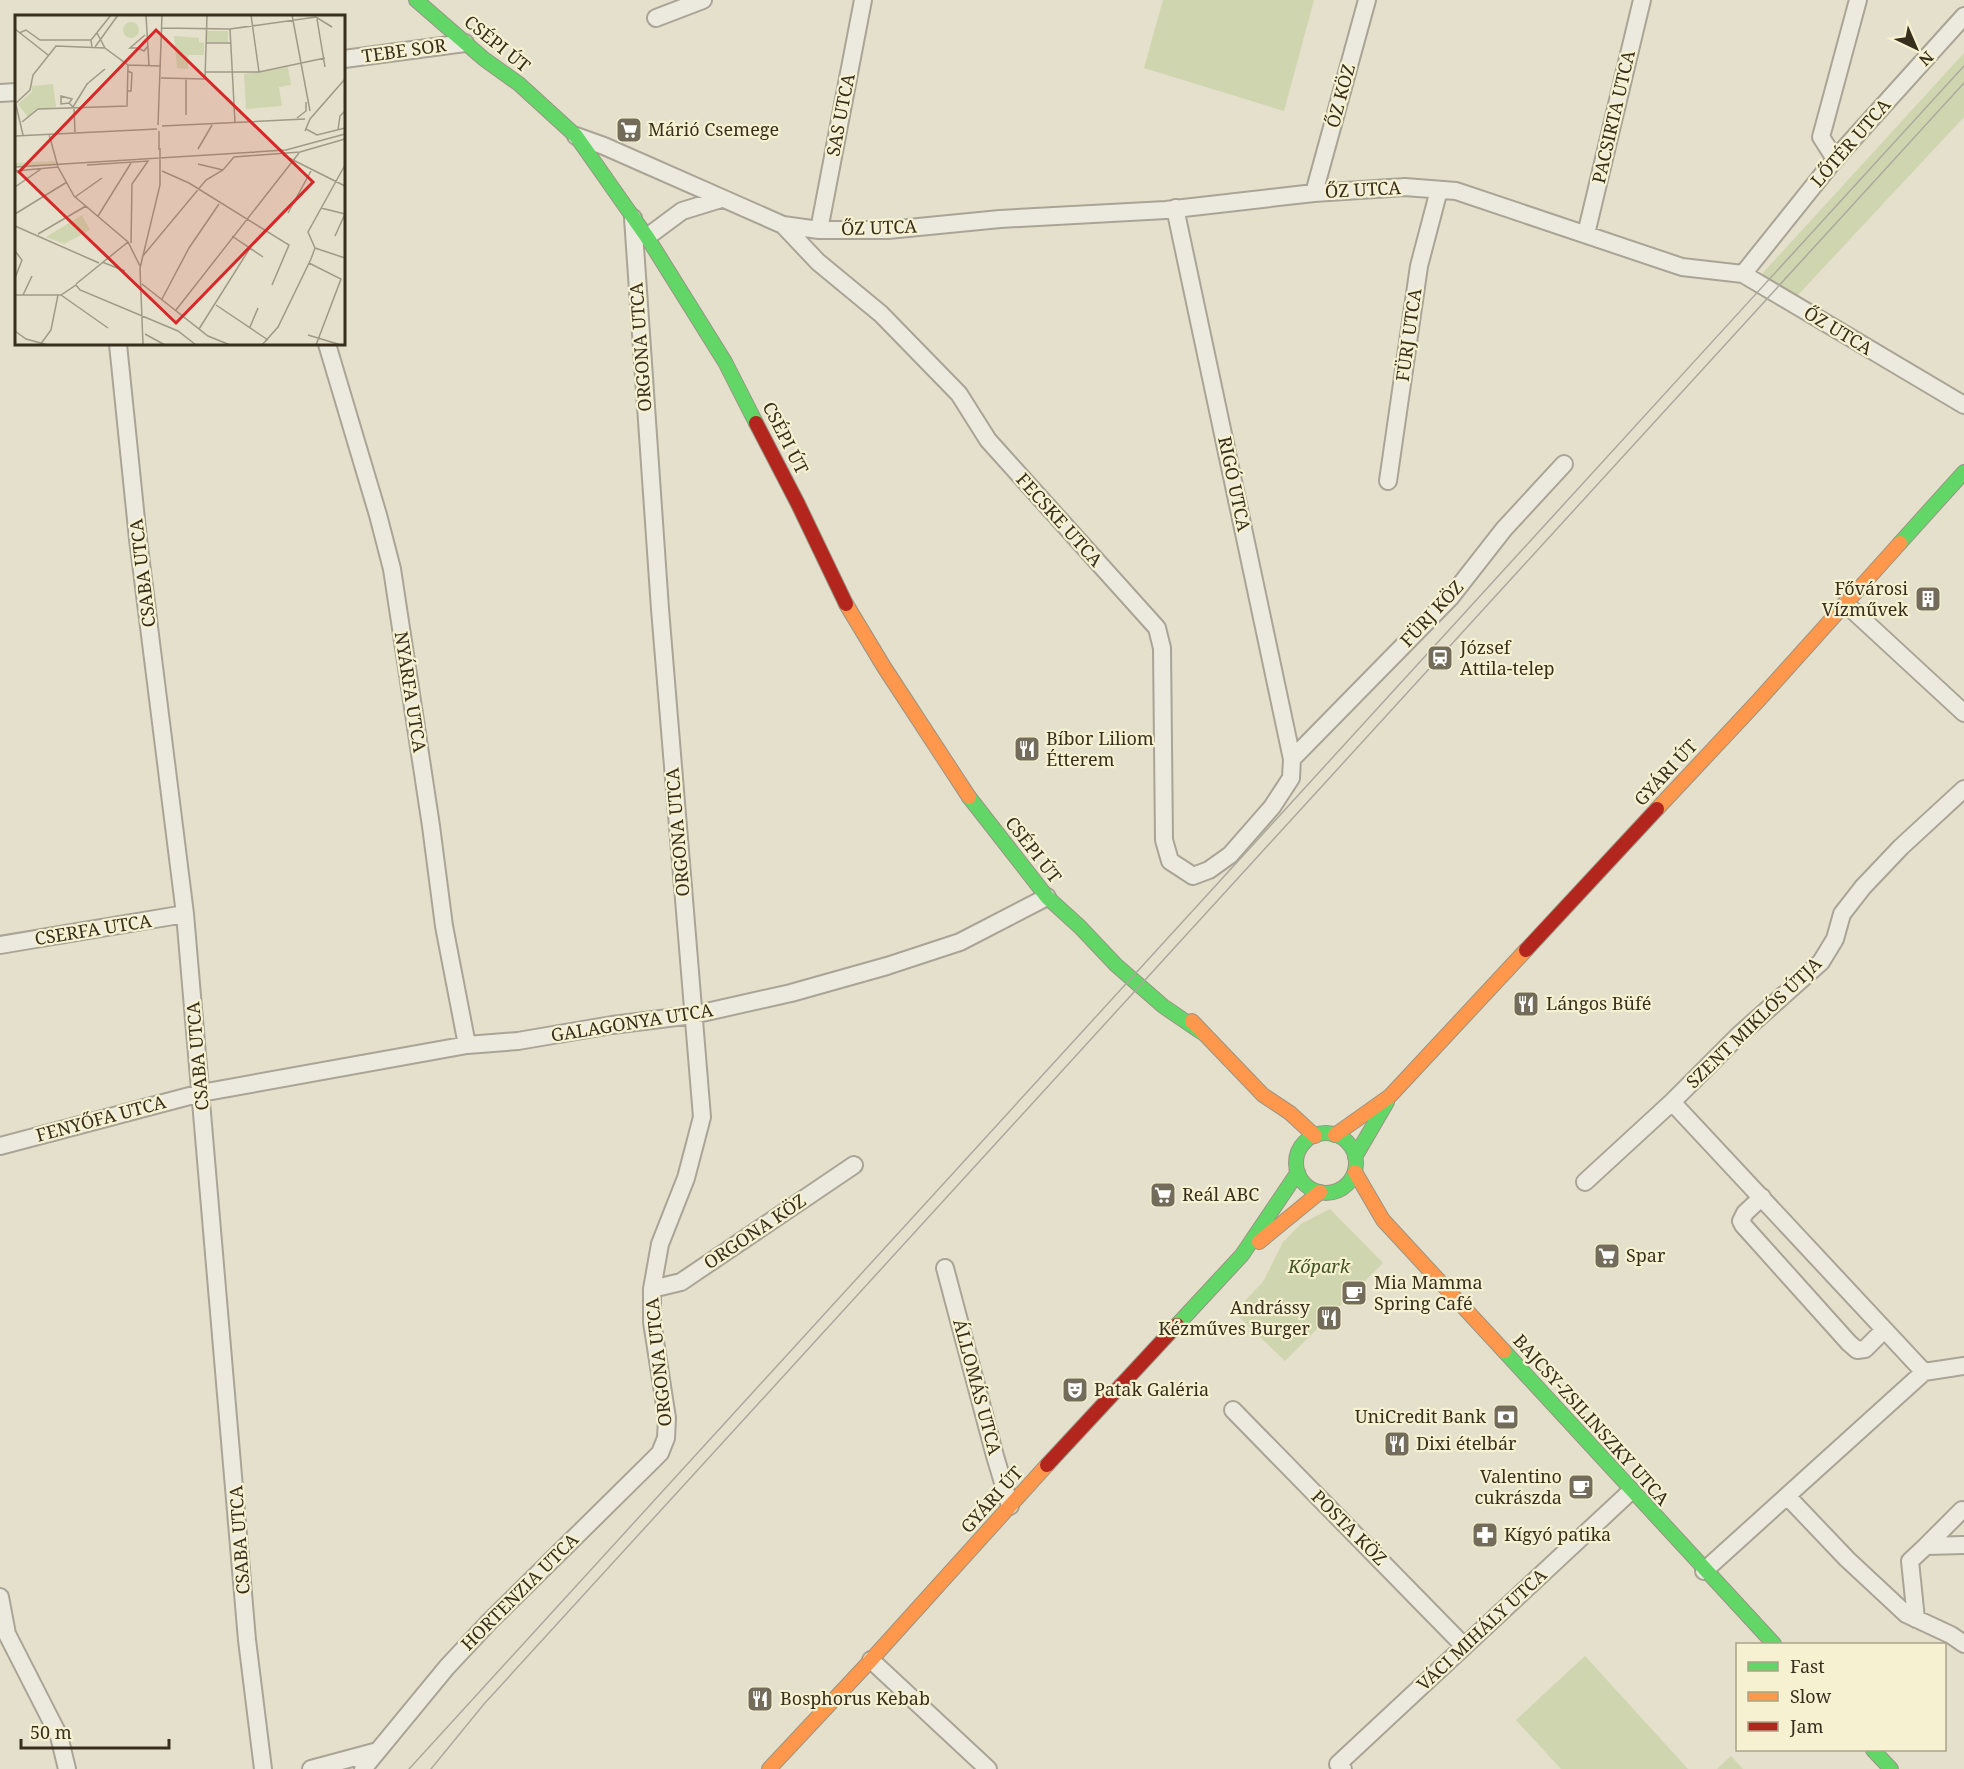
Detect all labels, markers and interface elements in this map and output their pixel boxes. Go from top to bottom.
street label: CSÉPI ÚT [460,9,536,77]
inset map [15,15,345,345]
north arrow [1886,18,1946,78]
street label: TEBE SOR [360,32,448,68]
text: N [1914,46,1939,71]
street label: PACSIRTA UTCA [1586,48,1640,186]
street label: ŐZ KÖZ [1320,61,1360,130]
street label: SAS UTCA [820,71,860,158]
street label: LŐTÉR UTCA [1805,93,1896,192]
supermarket icon: Márió Csemege [614,115,644,145]
place label: Márió Csemege [648,117,779,141]
street label: ŐZ UTCA [1324,175,1402,203]
street label: ŐZ UTCA [841,214,918,240]
street label: ORGONA UTCA [623,281,656,412]
street label: FÜRJ UTCA [1390,286,1426,383]
street label: ŐZ UTCA [1800,300,1878,360]
street label: CSÉPI ÚT [757,397,814,478]
street label: RIGÓ UTCA [1213,434,1257,534]
street label: FECSKE UTCA [1011,467,1109,572]
street label: CSABA UTCA [123,517,161,629]
street label: FÜRJ KÖZ [1394,575,1468,652]
place label: Fővárosi Vízművek [1822,576,1908,621]
building icon: Fővárosi Vízművek [1913,584,1943,614]
street label: NYÁRFA UTCA [390,630,432,754]
place label: József Attila-telep [1459,635,1555,680]
station icon: József Attila-telep [1425,643,1455,673]
place label: Bíbor Liliom Étterem [1046,726,1154,771]
restaurant icon: Bíbor Liliom Étterem [1012,734,1042,764]
street label: GYÁRI ÚT [1628,734,1702,811]
street label: ORGONA UTCA [659,766,695,898]
street label: CSÉPI ÚT [1000,811,1067,888]
street label: CSERFA UTCA [33,908,153,950]
street label: SZENT MIKLÓS ÚTJA [1680,951,1826,1093]
restaurant icon: Lángos Büfé [1511,989,1541,1019]
place label: Lángos Büfé [1546,991,1651,1015]
street label: GALAGONYA UTCA [549,997,715,1047]
street label: CSABA UTCA [180,1000,214,1112]
street label: FENYŐFA UTCA [33,1089,169,1147]
supermarket icon: Reál ABC [1148,1180,1178,1210]
place label: Reál ABC [1182,1182,1259,1206]
street label: ORGONA KÖZ [699,1188,810,1274]
supermarket icon: Spar [1592,1241,1622,1271]
place label: Spar [1626,1243,1666,1267]
park label: Kőpark [1287,1254,1351,1278]
place label: Mia Mamma Spring Café [1374,1270,1483,1315]
cafe icon: Mia Mamma Spring Café [1339,1278,1369,1308]
place label: Andrássy Kézműves Burger [1158,1295,1311,1340]
street label: ORGONA UTCA [639,1296,677,1428]
restaurant icon: Andrássy Kézműves Burger [1314,1303,1344,1333]
street label: ÁLLOMÁS UTCA [948,1316,1008,1458]
street label: BAJCSY-ZSILINSZKY UTCA [1508,1329,1675,1510]
theatre icon: Patak Galéria [1060,1375,1090,1405]
place label: Patak Galéria [1094,1377,1209,1401]
bank icon: UniCredit Bank [1491,1402,1521,1432]
place label: UniCredit Bank [1355,1404,1486,1428]
restaurant icon: Dixi ételbár [1382,1429,1412,1459]
place label: Dixi ételbár [1416,1431,1517,1455]
street label: GYÁRI ÚT [955,1461,1028,1538]
place label: Valentino cukrászda [1474,1464,1562,1509]
cafe icon: Valentino cukrászda [1566,1472,1596,1502]
street label: CSABA UTCA [223,1484,255,1595]
street label: POSTA KÖZ [1307,1484,1393,1570]
pharmacy icon: Kígyó patika [1470,1520,1500,1550]
place label: Kígyó patika [1504,1522,1611,1546]
street label: HORTENZIA UTCA [455,1527,584,1655]
street label: VÁCI MIHÁLY UTCA [1411,1563,1552,1696]
legend [1736,1643,1946,1751]
text: Fast [1790,1654,1825,1678]
restaurant icon: Bosphorus Kebab [745,1684,775,1714]
text: Slow [1790,1684,1832,1708]
place label: Bosphorus Kebab [780,1686,930,1710]
scale bar [21,1712,170,1750]
text: Jam [1789,1714,1824,1738]
text: 50 m [30,1720,72,1744]

